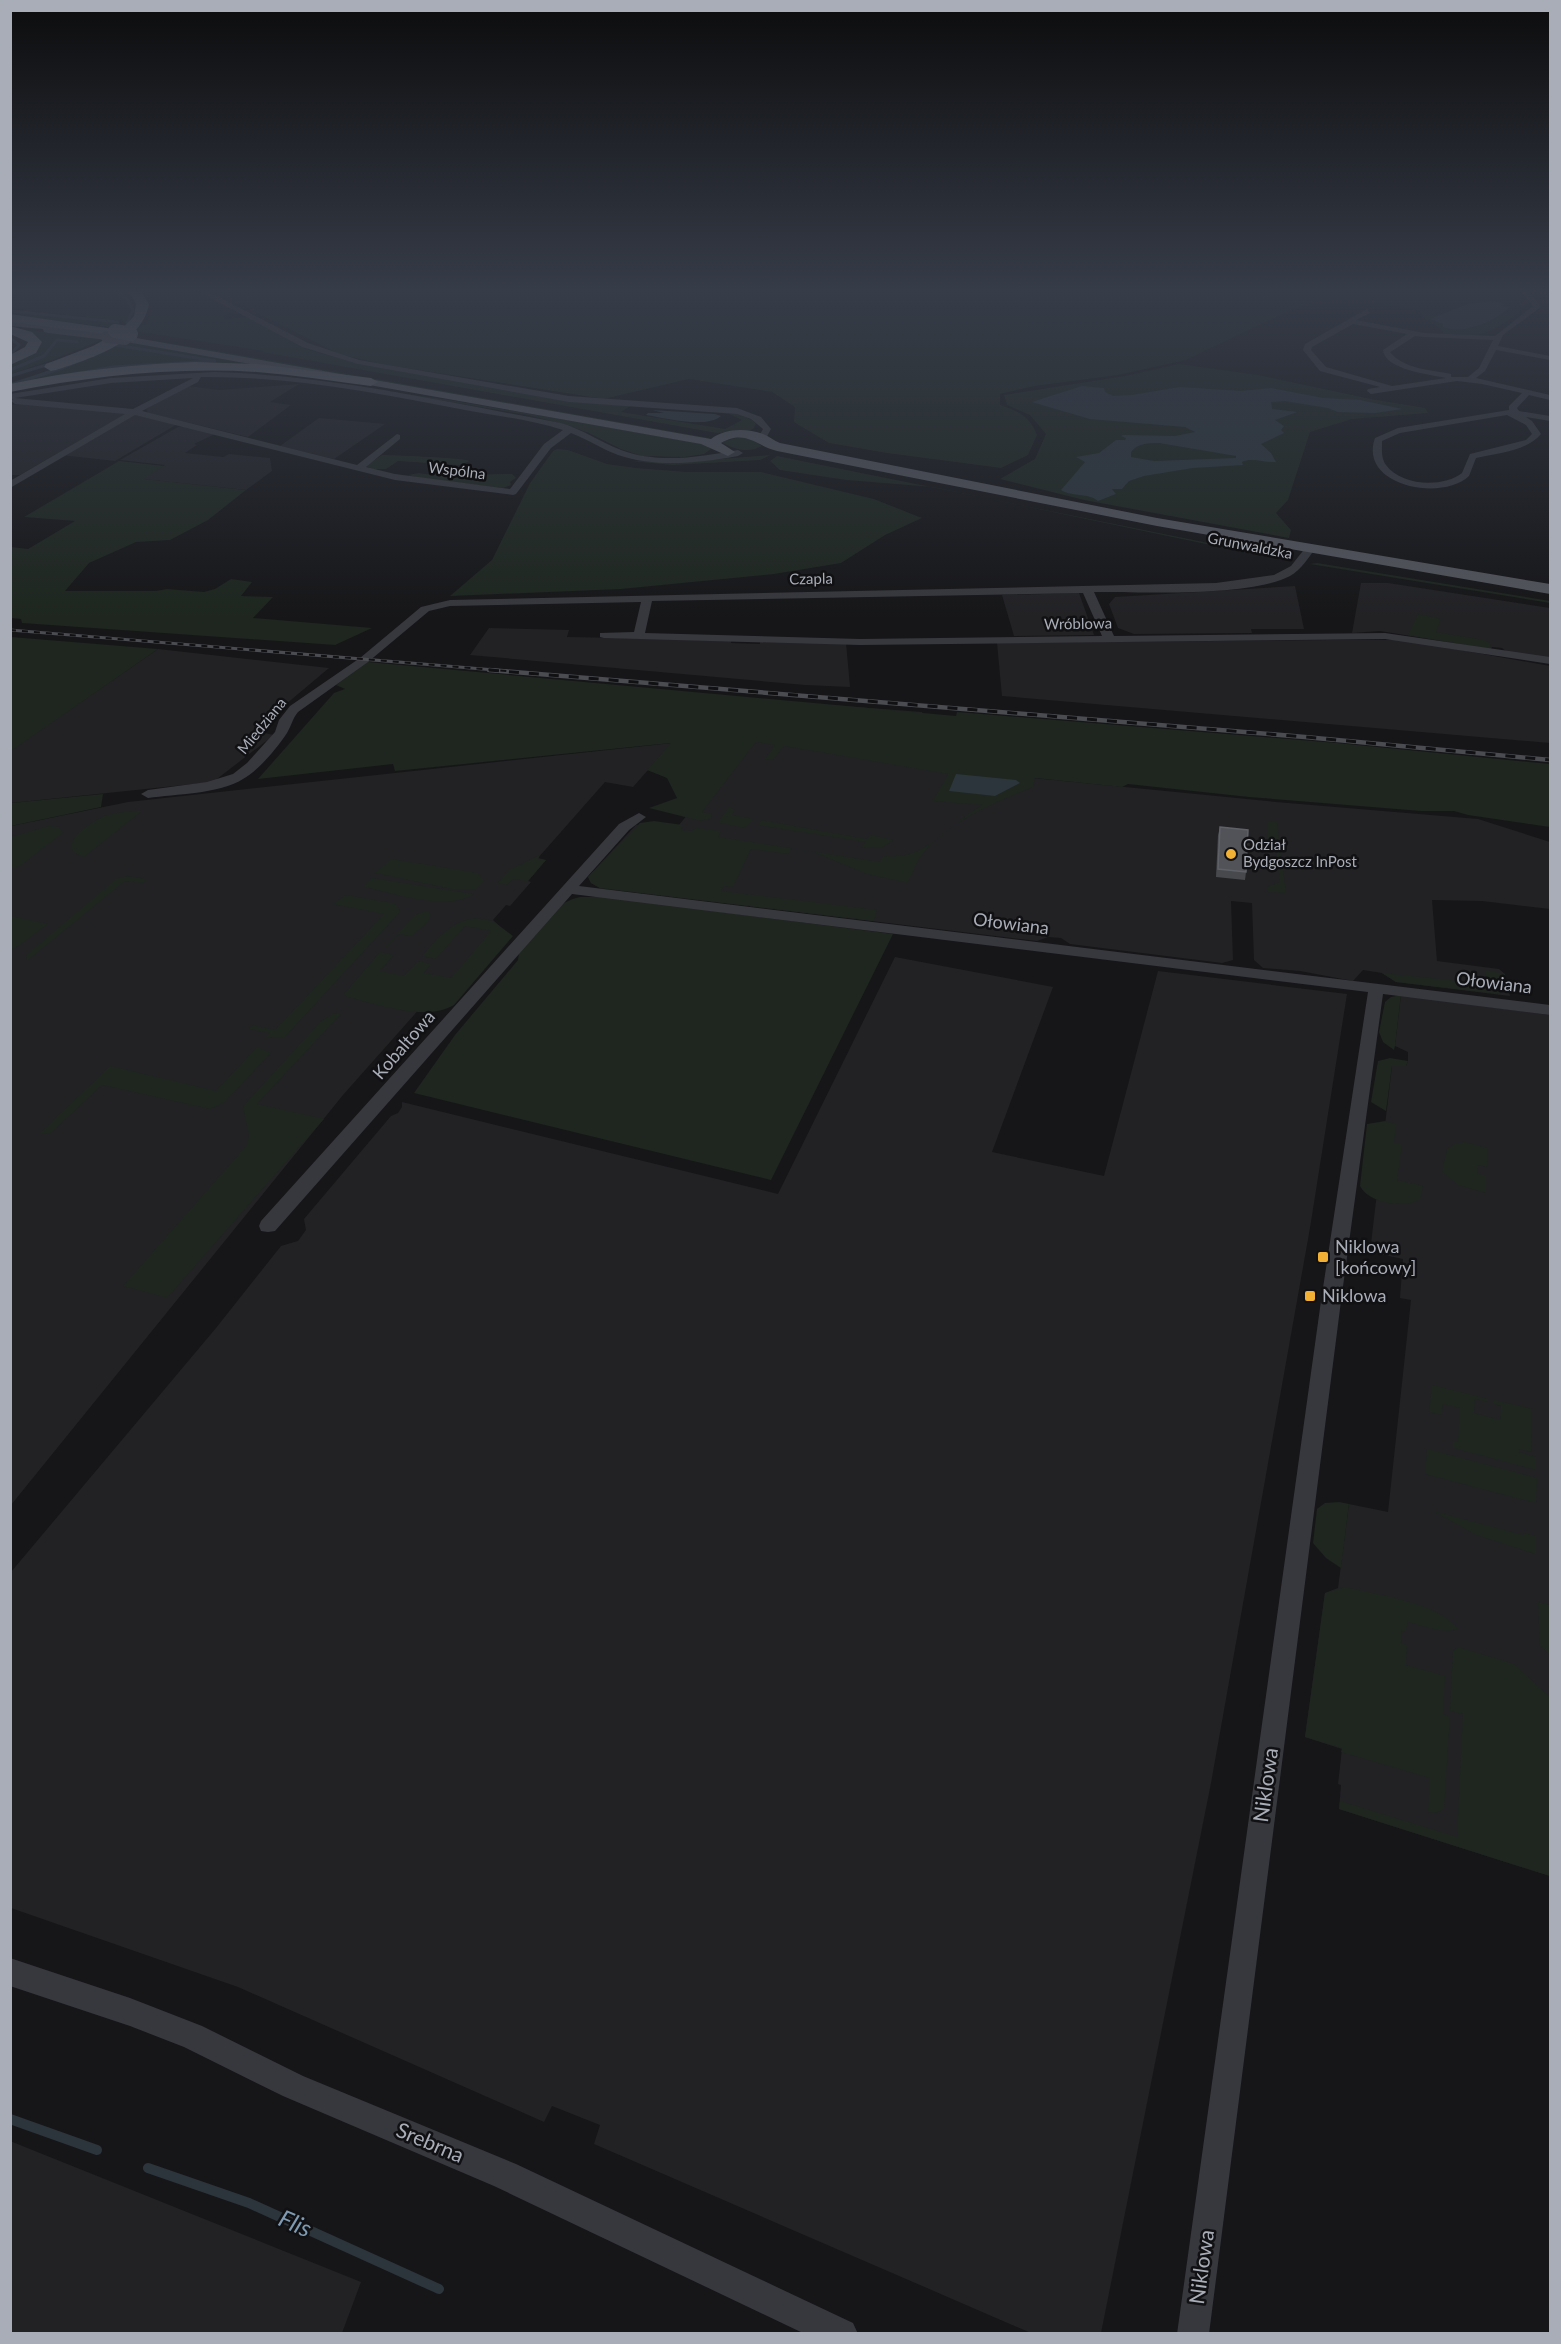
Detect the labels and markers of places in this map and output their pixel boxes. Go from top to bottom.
place label: Odział Bydgoszcz InPost [1243,835,1357,870]
marker: Odział Bydgoszcz InPost [1224,847,1238,861]
place label: Niklowa [końcowy] [1335,1235,1416,1278]
marker: Niklowa [końcowy] [1316,1250,1330,1264]
place label: Niklowa [1322,1284,1386,1306]
marker: Niklowa [1303,1289,1317,1303]

